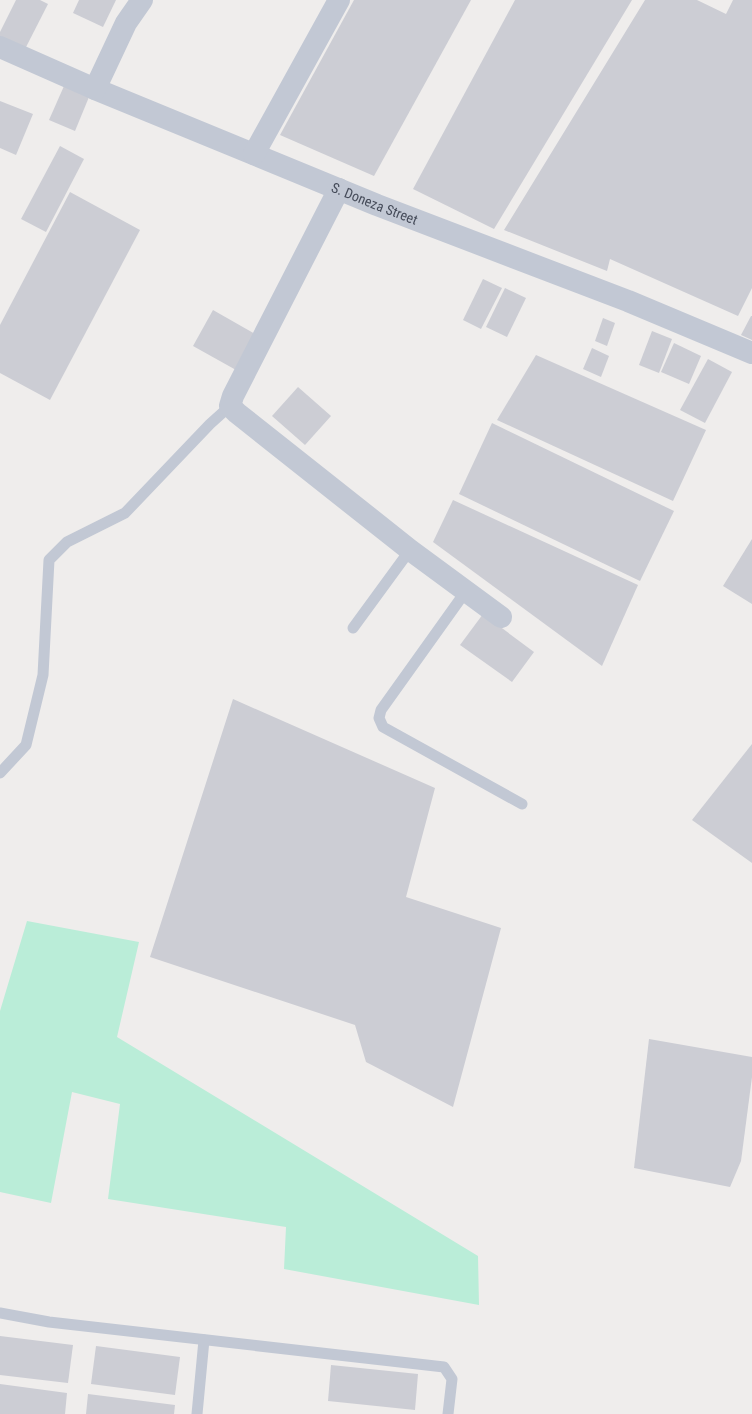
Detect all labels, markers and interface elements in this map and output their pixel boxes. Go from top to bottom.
street label: S. Doneza Street [329,179,420,228]

